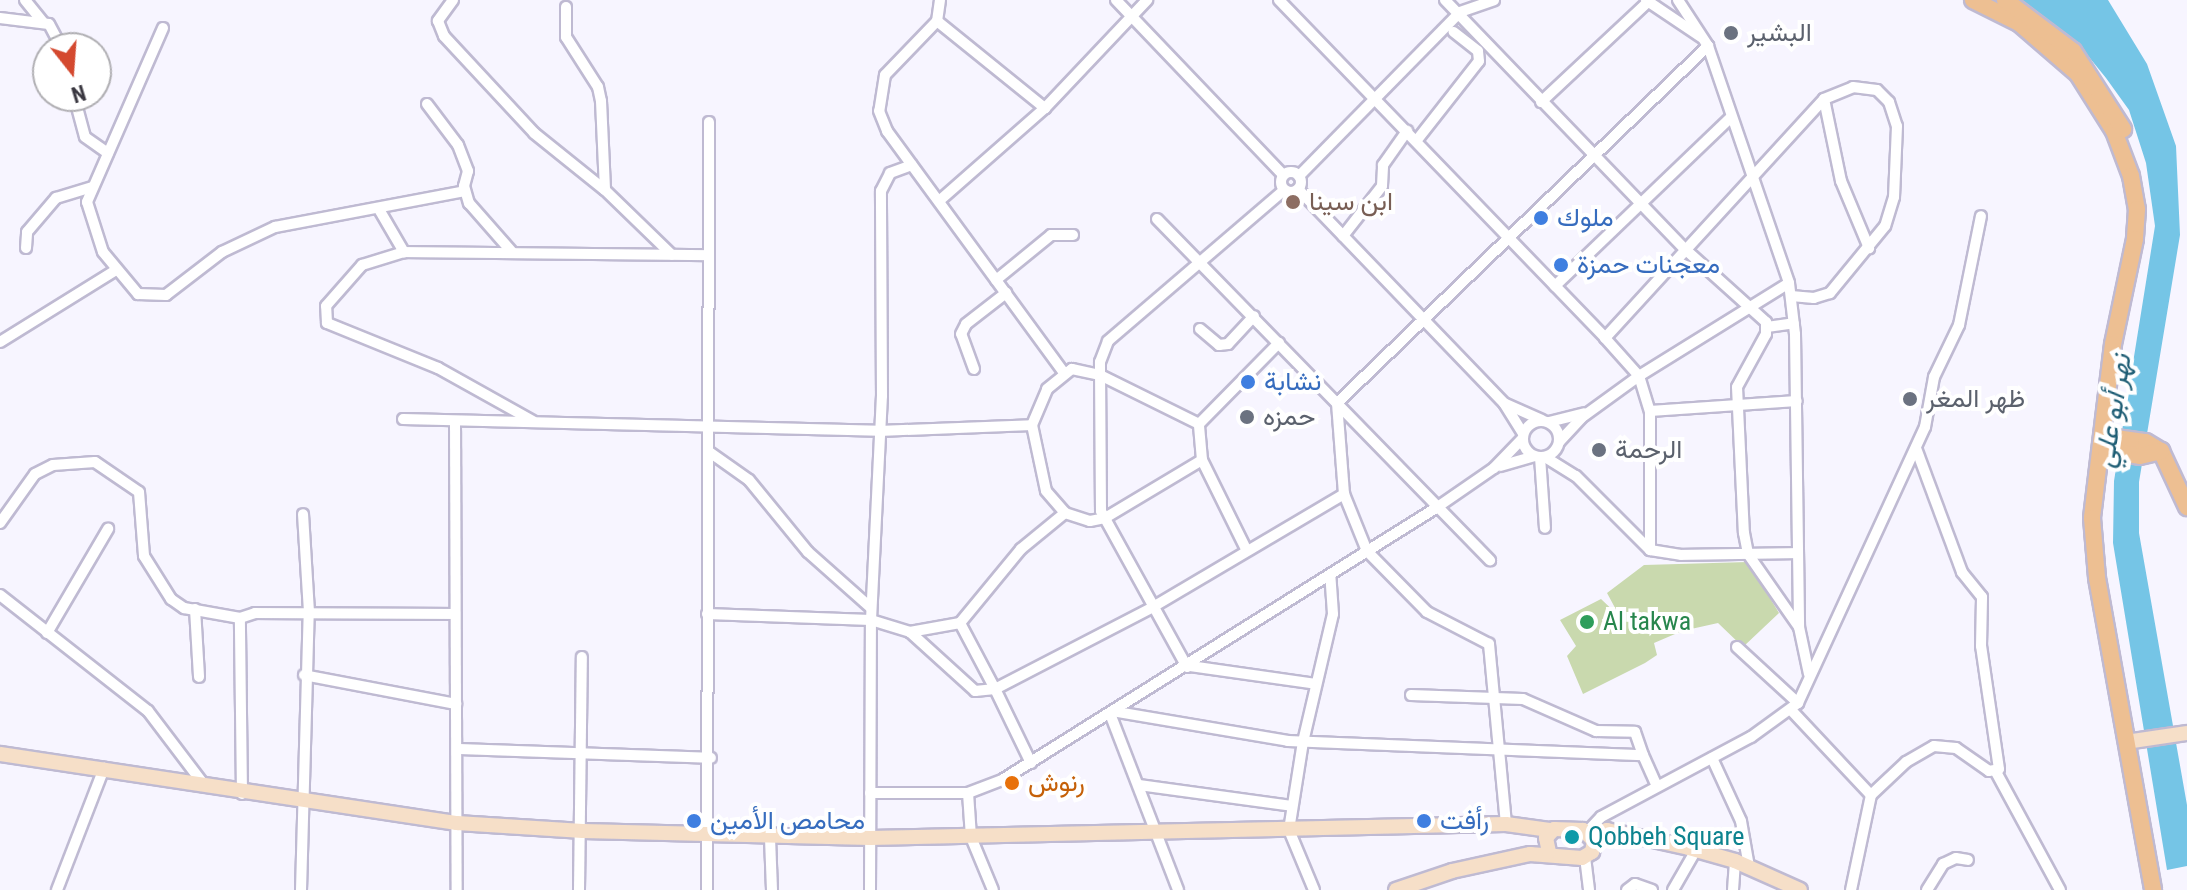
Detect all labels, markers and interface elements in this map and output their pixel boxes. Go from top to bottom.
place label: البشير [1747,17,1812,49]
marker: البشير [1722,24,1740,42]
north arrow [32,32,112,112]
text: N [68,80,89,107]
place label: ابن سينا [1309,186,1393,218]
marker: ابن سينا [1284,193,1302,211]
place label: ملوك [1557,202,1614,234]
marker: ملوك [1532,209,1550,227]
place label: معجنات حمزة [1577,249,1720,281]
marker: معجنات حمزة [1552,256,1570,274]
water label: نهر أبو علي [2087,352,2139,470]
place label: نشابة [1264,366,1321,398]
marker: نشابة [1239,373,1257,391]
place label: ظهر المغر [1926,383,2025,415]
marker: ظهر المغر [1901,390,1919,408]
place label: حمزه [1263,401,1315,433]
marker: حمزه [1238,408,1256,426]
place label: الرحمة [1615,434,1682,466]
marker: الرحمة [1590,441,1608,459]
place label: Al takwa [1603,606,1691,638]
marker: Al takwa [1578,613,1596,631]
place label: رنوش [1028,767,1085,799]
marker: رنوش [1003,774,1021,792]
place label: محامص الأمين [710,805,865,837]
place label: رأفت [1440,805,1489,837]
marker: محامص الأمين [685,812,703,830]
marker: رأفت [1415,812,1433,830]
place label: Qobbeh Square [1588,821,1744,853]
marker: Qobbeh Square [1563,828,1581,846]

